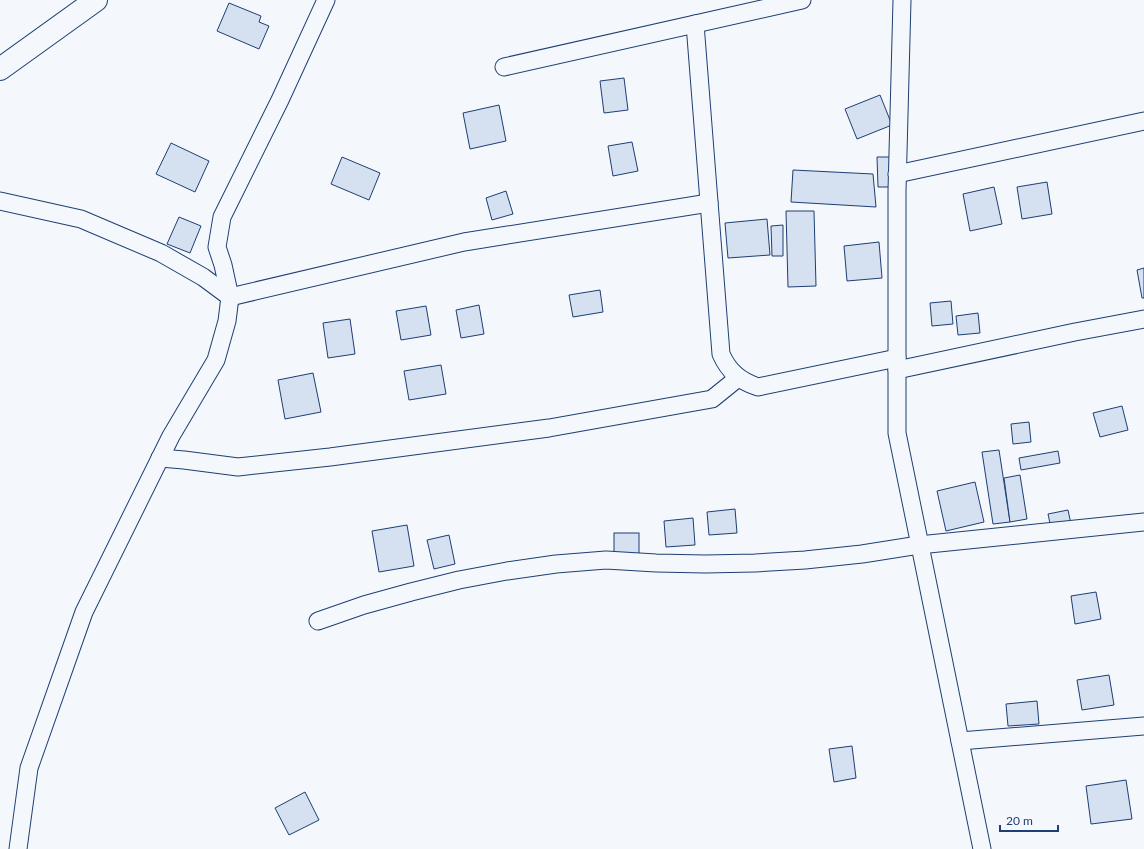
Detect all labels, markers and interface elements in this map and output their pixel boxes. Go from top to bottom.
scale bar [1000,807,1058,833]
text: 20 m [1006,813,1033,828]

